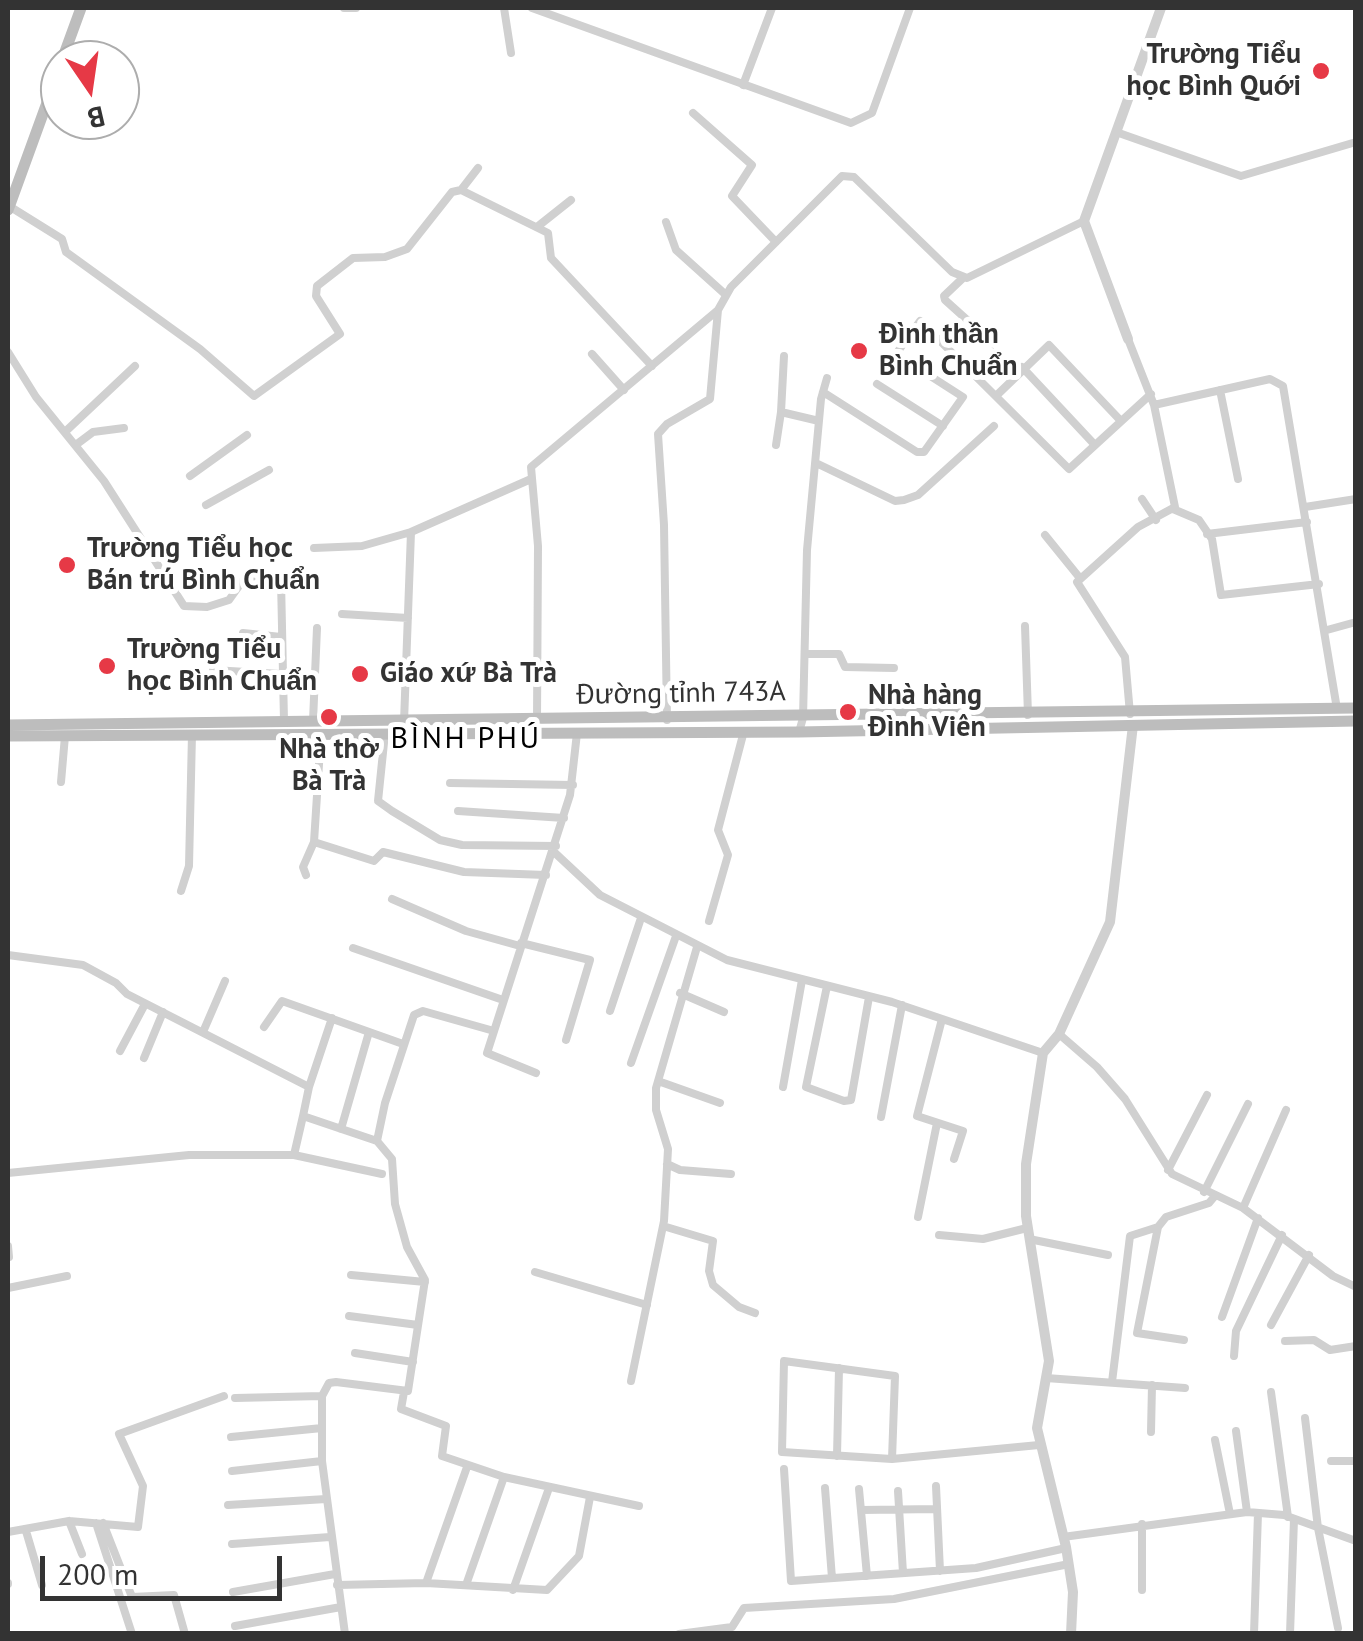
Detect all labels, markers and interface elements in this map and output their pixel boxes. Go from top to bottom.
place label: Trường Tiểu học Bình Quới [1126,38,1301,104]
north arrow [40,40,140,140]
marker: Trường Tiểu học Bình Quới [1310,60,1332,82]
text: B [84,98,109,138]
place label: Đình thần Bình Chuẩn [879,318,1017,384]
marker: Đình thần Bình Chuẩn [848,340,870,362]
place label: Trường Tiểu học Bán trú Bình Chuẩn [87,532,320,598]
marker: Trường Tiểu học Bán trú Bình Chuẩn [56,554,78,576]
place label: Trường Tiểu học Bình Chuẩn [127,633,317,699]
marker: Trường Tiểu học Bình Chuẩn [96,655,118,677]
place label: Giáo xứ Bà Trà [380,657,557,691]
marker: Giáo xứ Bà Trà [349,663,371,685]
street label: Đường tỉnh 743A [576,675,786,713]
place label: Nhà hàng Đình Viên [868,679,986,745]
marker: Nhà hàng Đình Viên [837,701,859,723]
marker: Nhà thờ Bà Trà [318,706,340,728]
district label: BÌNH PHÚ [390,721,542,757]
place label: Nhà thờ Bà Trà [279,733,379,799]
scale bar [45,1536,288,1598]
text: 200 m [57,1554,138,1593]

